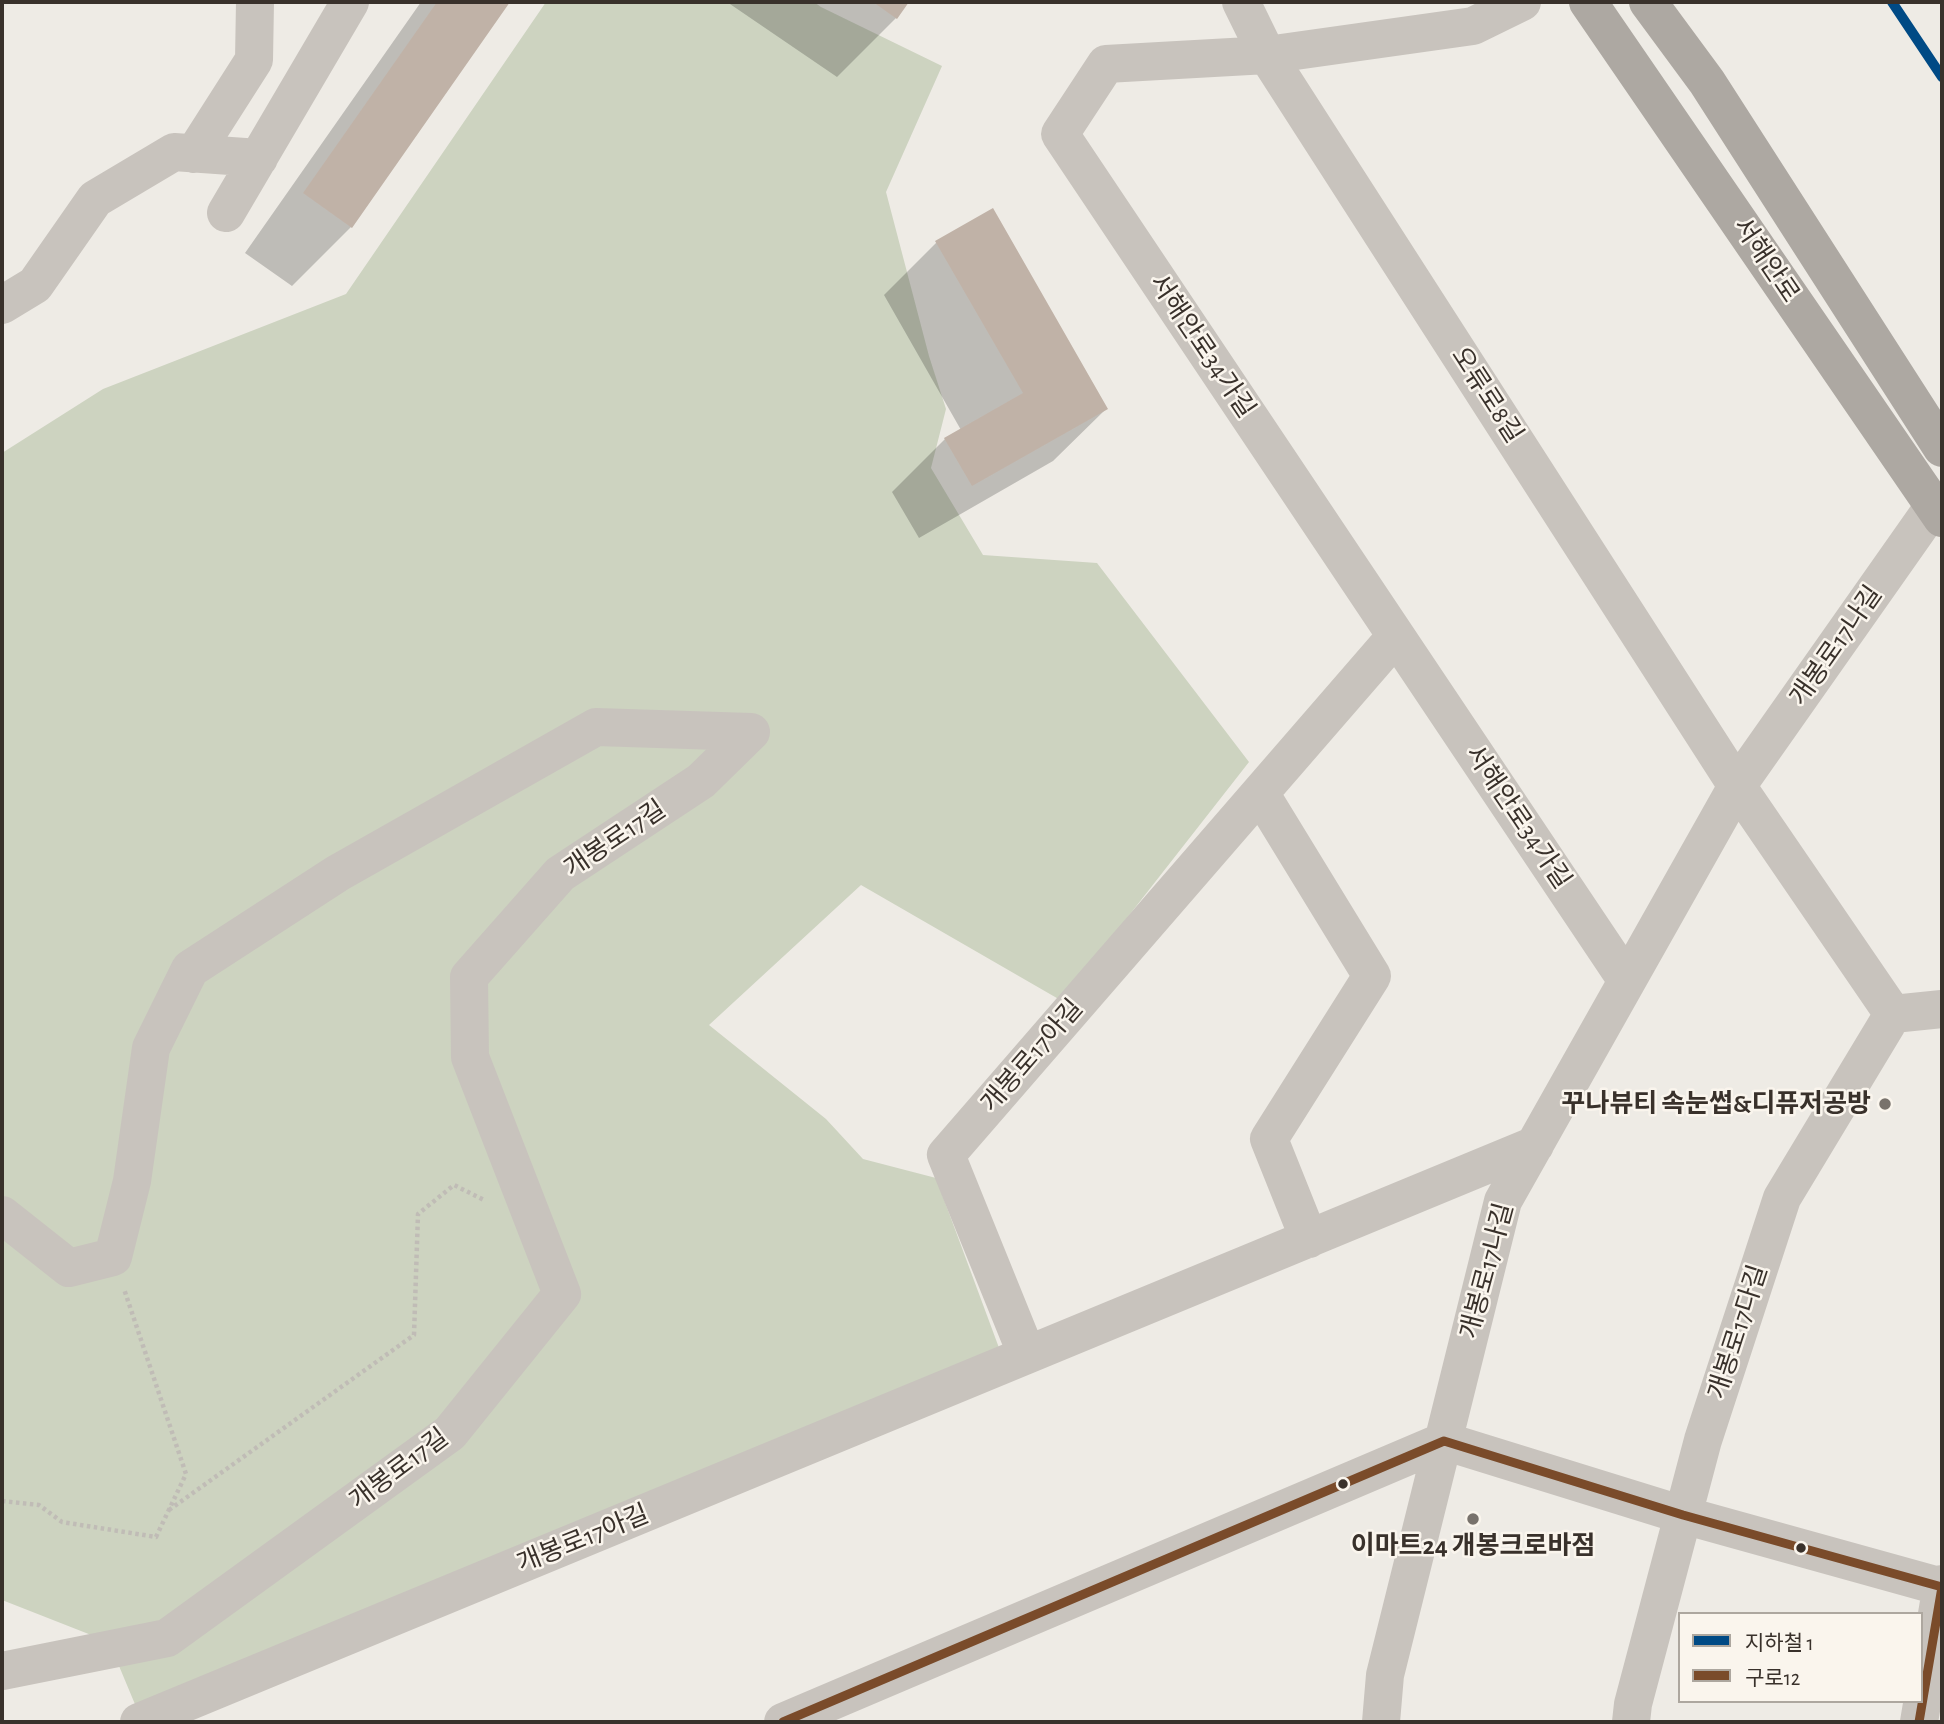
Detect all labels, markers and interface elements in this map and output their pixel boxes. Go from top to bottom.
street label: 서해안로 [1726,212,1806,308]
street label: 서해안로34가길 [1142,268,1262,424]
street label: 오류로8길 [1445,341,1529,449]
street label: 개봉로17나길 [1783,580,1889,712]
street label: 서해안로34가길 [1458,739,1578,895]
street label: 개봉로17길 [558,794,672,884]
street label: 개봉로17아길 [975,993,1089,1119]
place label: 꾸나뷰티 속눈썹&디퓨저공방 [1562,1088,1871,1120]
marker: 꾸나뷰티 속눈썹&디퓨저공방 [1877,1096,1893,1112]
street label: 개봉로17나길 [1454,1200,1520,1342]
street label: 개봉로17다길 [1702,1261,1774,1403]
street label: 개봉로17길 [344,1422,454,1516]
unlabelled marker [1336,1477,1350,1491]
street label: 개봉로17아길 [513,1498,653,1580]
marker: 이마트24 개봉크로바점 [1465,1511,1481,1527]
place label: 이마트24 개봉크로바점 [1351,1530,1595,1562]
unlabelled marker [1794,1541,1808,1555]
legend [1678,1612,1923,1703]
text: 지하철 1 [1745,1633,1814,1654]
text: 구로12 [1745,1668,1800,1689]

